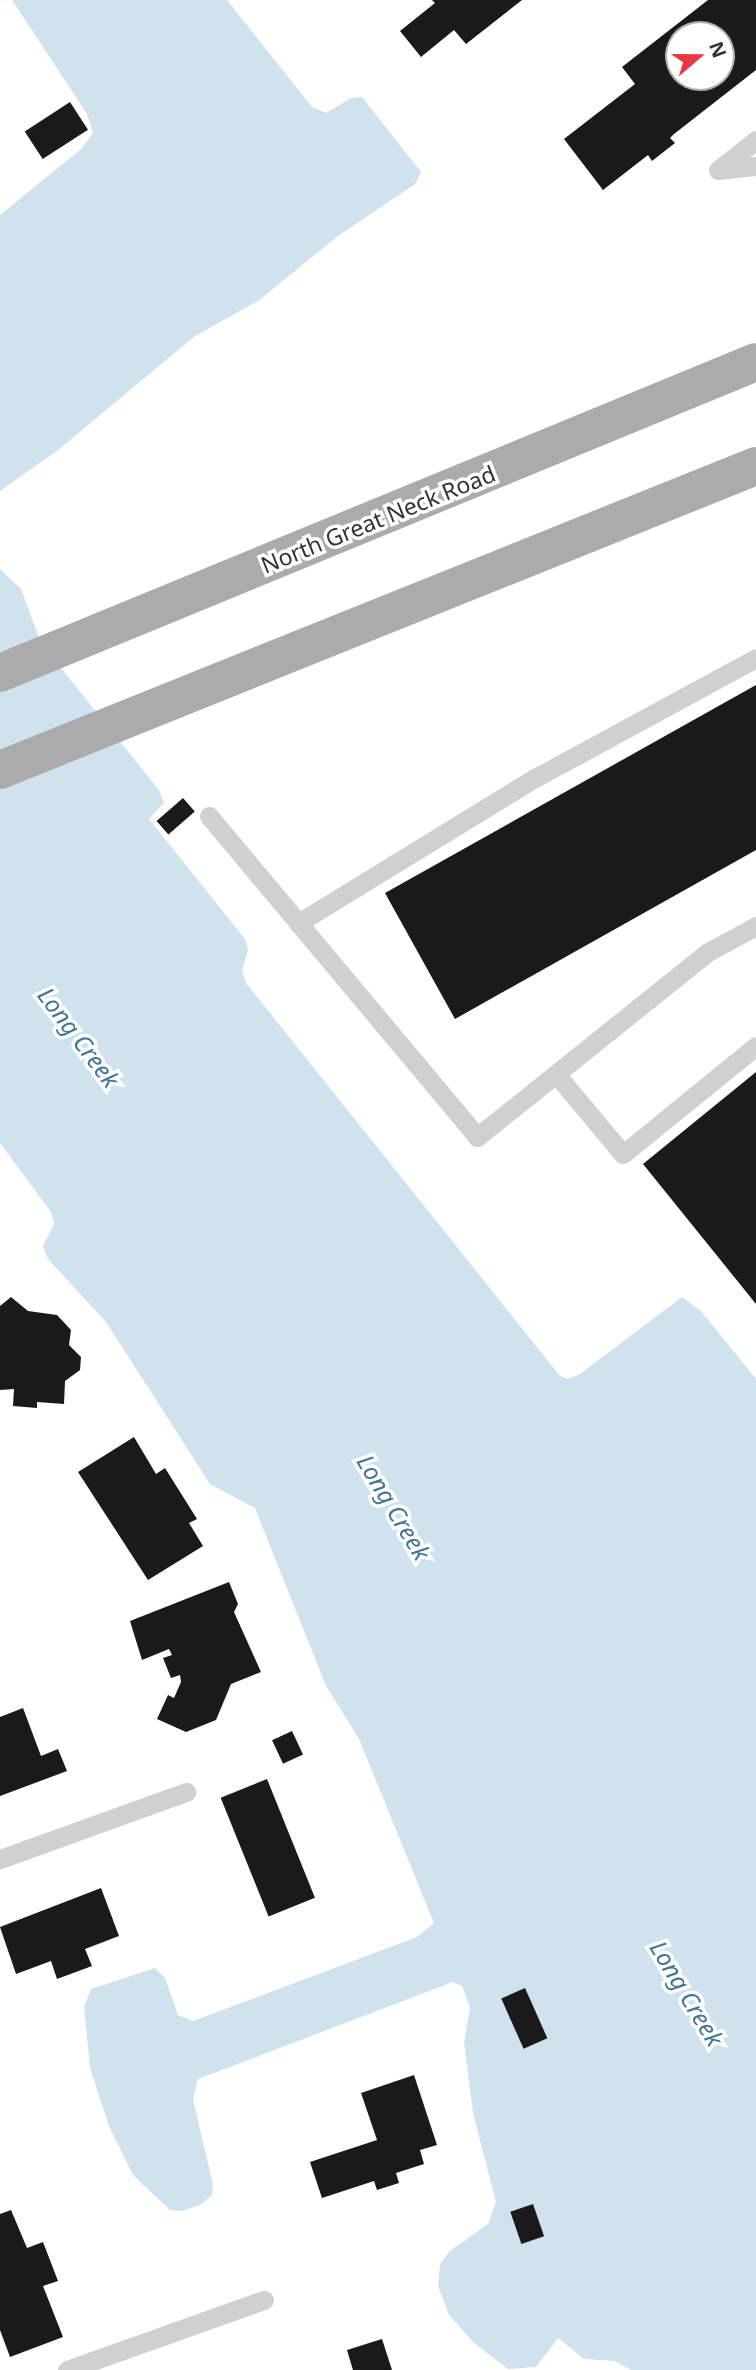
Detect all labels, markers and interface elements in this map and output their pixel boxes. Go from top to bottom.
north arrow [665,21,735,91]
text: N [703,38,733,61]
street label: North Great Neck Road [257,459,499,579]
water label: Long Creek [32,981,126,1093]
water label: Long Creek [351,1449,437,1565]
water label: Long Creek [644,1935,730,2051]

